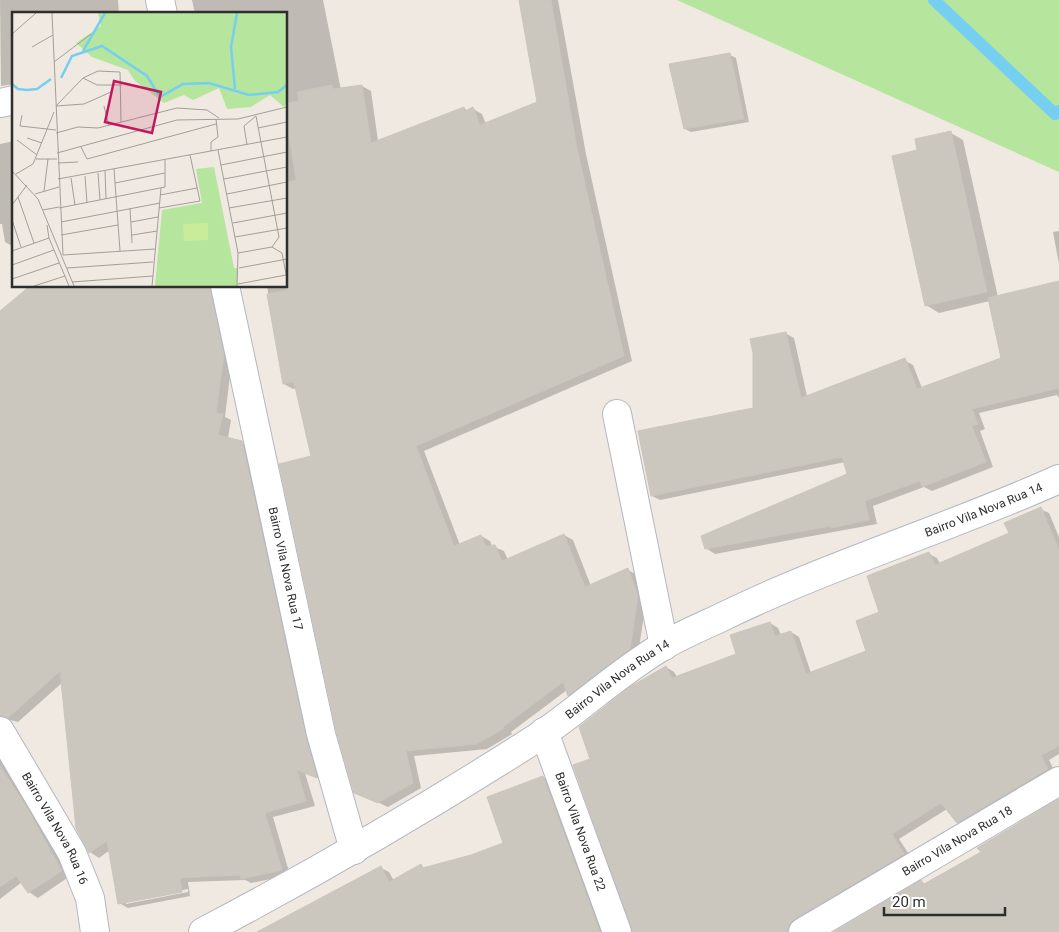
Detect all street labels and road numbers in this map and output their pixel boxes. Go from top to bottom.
street label: Bairro Vila Nova Rua 14 [923,480,1045,540]
street label: Bairro Vila Nova Rua 17 [266,506,306,632]
street label: Bairro Vila Nova Rua 14 [563,637,672,722]
street label: Bairro Vila Nova Rua 16 [19,770,91,887]
street label: Bairro Vila Nova Rua 22 [552,770,609,893]
street label: Bairro Vila Nova Rua 18 [900,803,1015,879]

